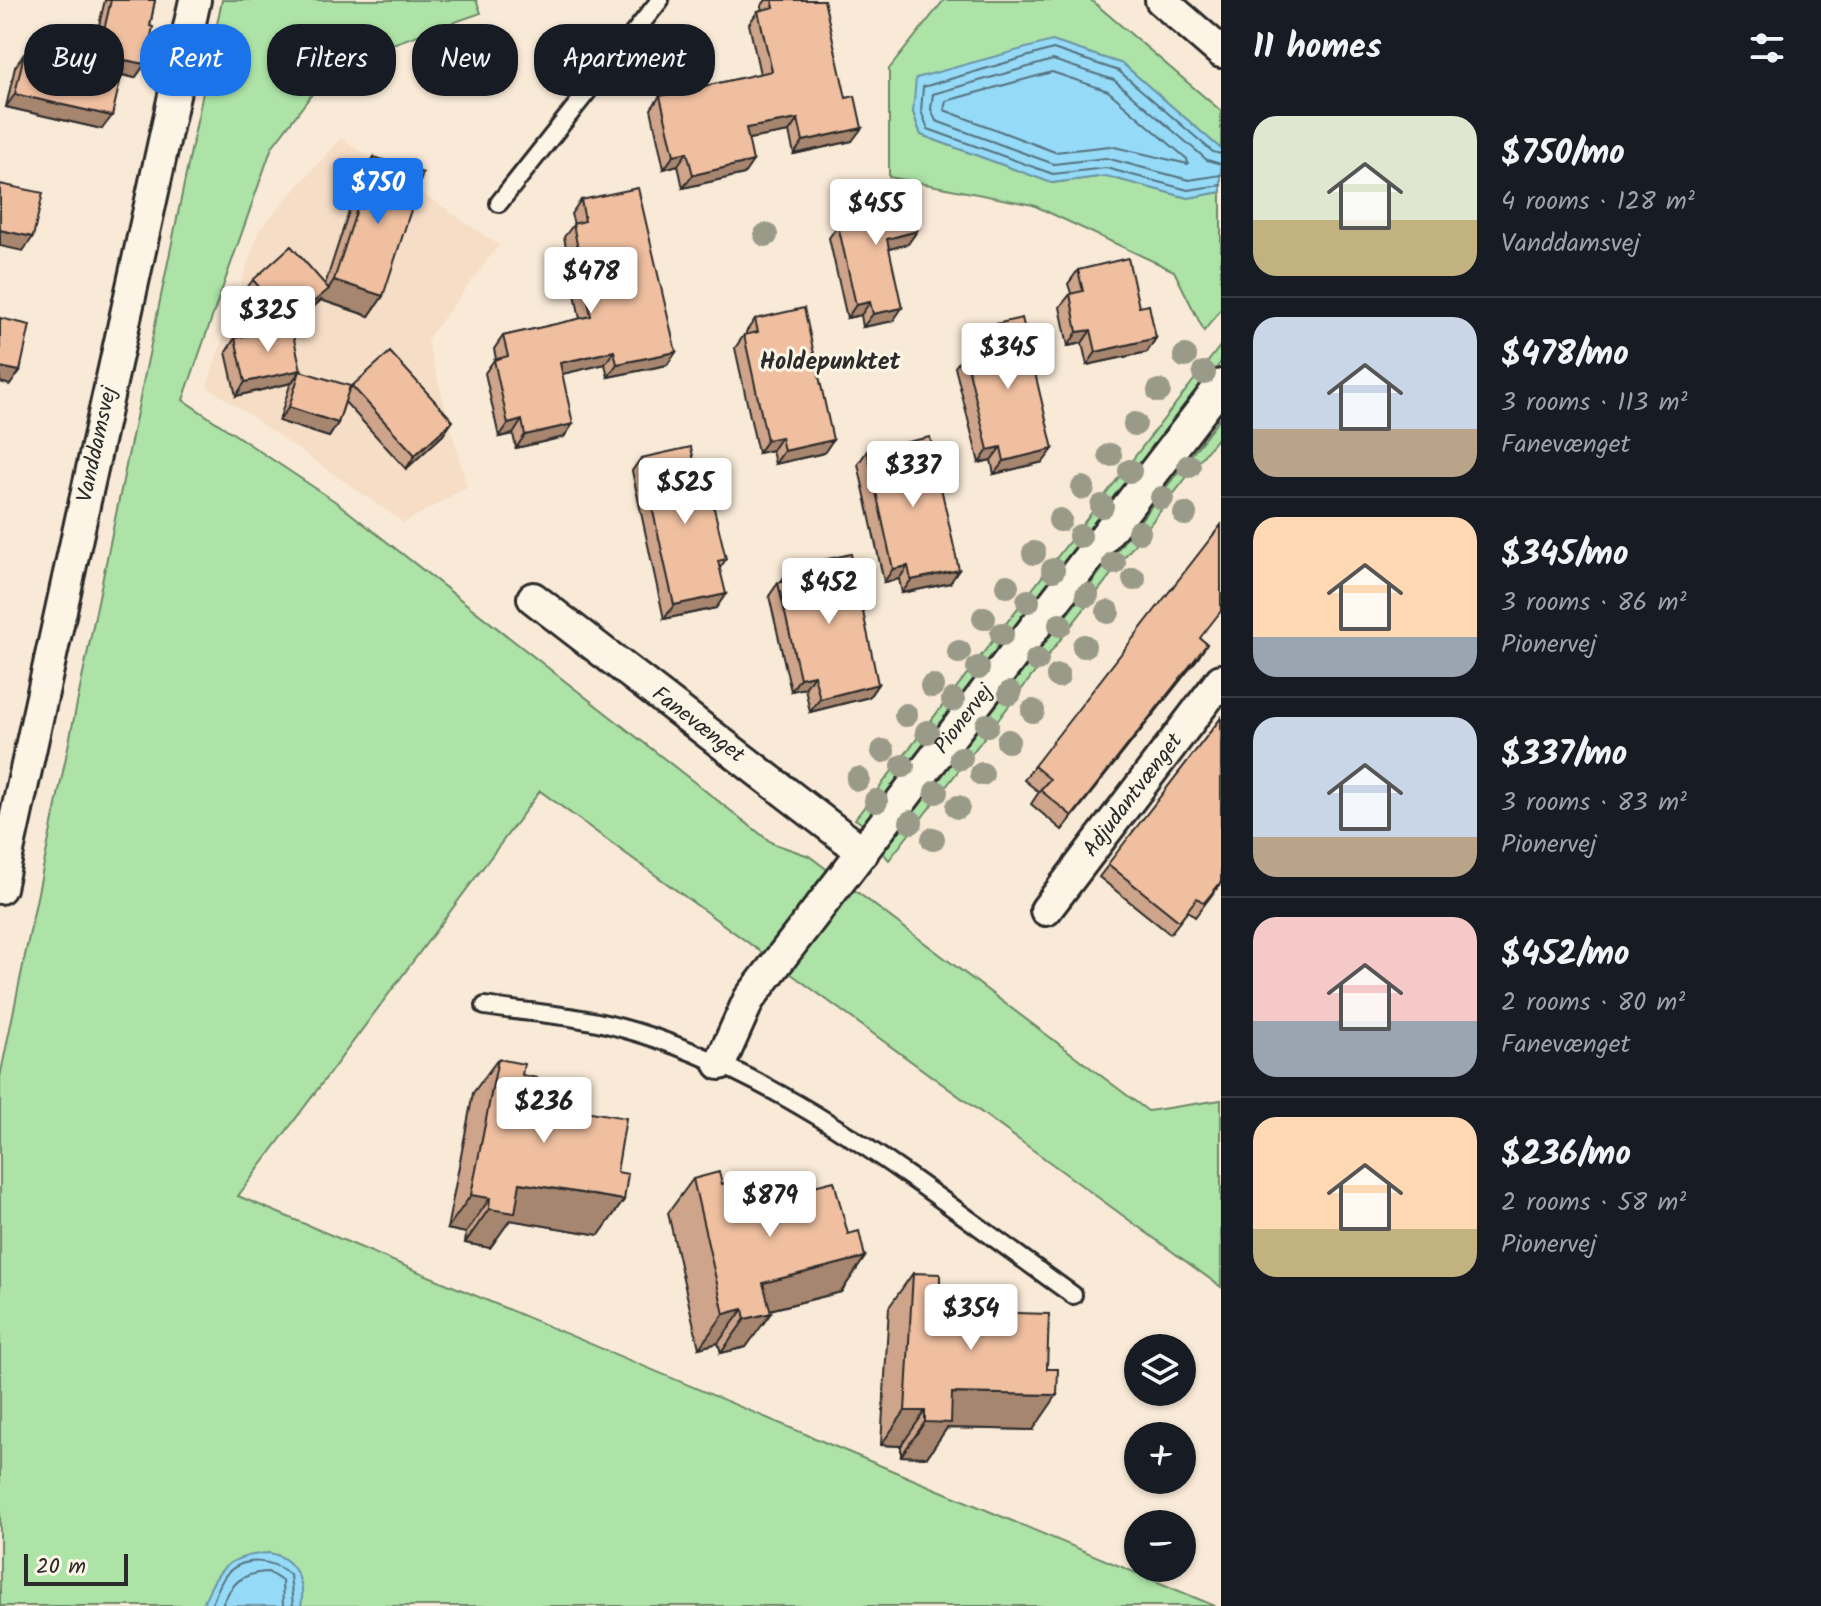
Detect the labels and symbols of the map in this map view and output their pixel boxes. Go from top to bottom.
pin: $750 [331,158,425,226]
pin: $455 [829,179,923,247]
pin: $478 [544,247,638,315]
pin: $325 [221,286,315,354]
pin: $345 [961,323,1055,391]
district label: Holdepunktet [760,343,902,382]
street label: Vanddamsvej [68,382,127,506]
pin: $337 [866,441,960,509]
pin: $525 [638,458,732,526]
pin: $452 [782,558,876,626]
street label: Pionervej [926,675,1003,762]
street label: Fanevænget [644,678,752,773]
street label: Adjudantvænget [1074,725,1192,865]
pin: $236 [497,1077,591,1145]
pin: $879 [723,1171,817,1239]
pin: $354 [924,1284,1018,1352]
scale bar [24,1550,128,1586]

